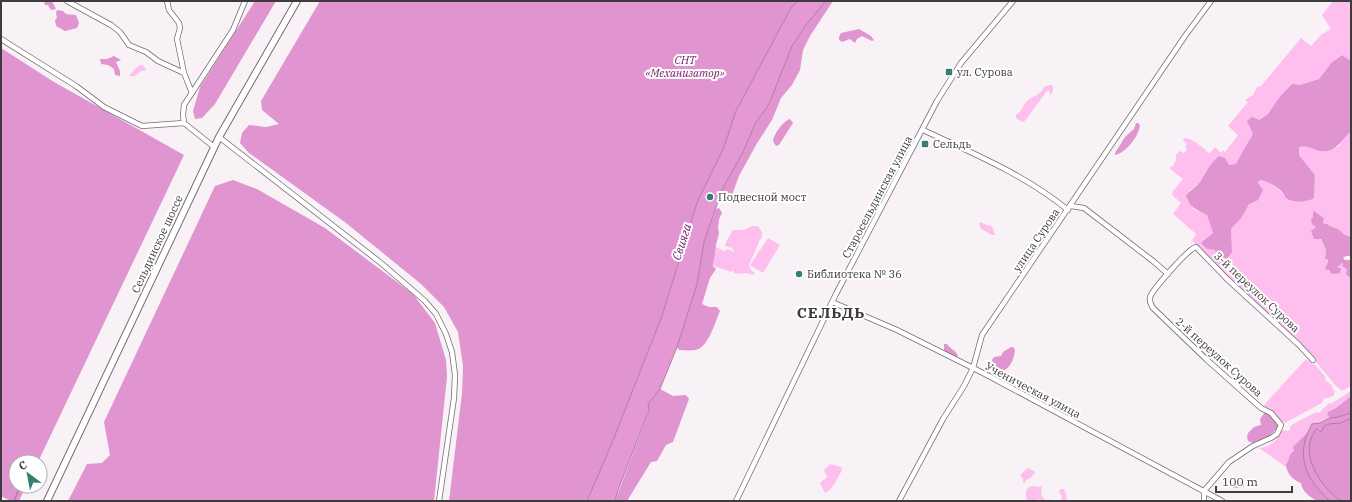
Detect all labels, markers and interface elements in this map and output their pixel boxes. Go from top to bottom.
park label: СНТ «Механизатор» [645,53,725,80]
place label: ул. Сурова [957,65,1013,79]
marker: ул. Сурова [944,67,954,77]
street label: Старосельдинская улица [839,133,915,261]
place label: Сельдь [933,137,971,151]
marker: Сельдь [920,139,930,149]
place label: Подвесной мост [718,190,807,204]
marker: Подвесной мост [705,192,715,202]
street label: Сельдинское шоссе [128,193,186,295]
street label: улица Сурова [1010,206,1062,274]
water label: Свияга [669,221,695,262]
street label: 3-й переулок Сурова [1211,249,1303,335]
place label: Библиотека № 36 [807,267,902,281]
marker: Библиотека № 36 [794,269,804,279]
district label: СЕЛЬДЬ [797,303,865,322]
street label: 2-й переулок Сурова [1173,314,1265,400]
street label: Ученическая улица [983,359,1083,421]
north arrow [8,454,48,494]
text: С [16,458,30,473]
scale bar [1216,468,1292,494]
text: 100 m [1222,474,1258,489]

